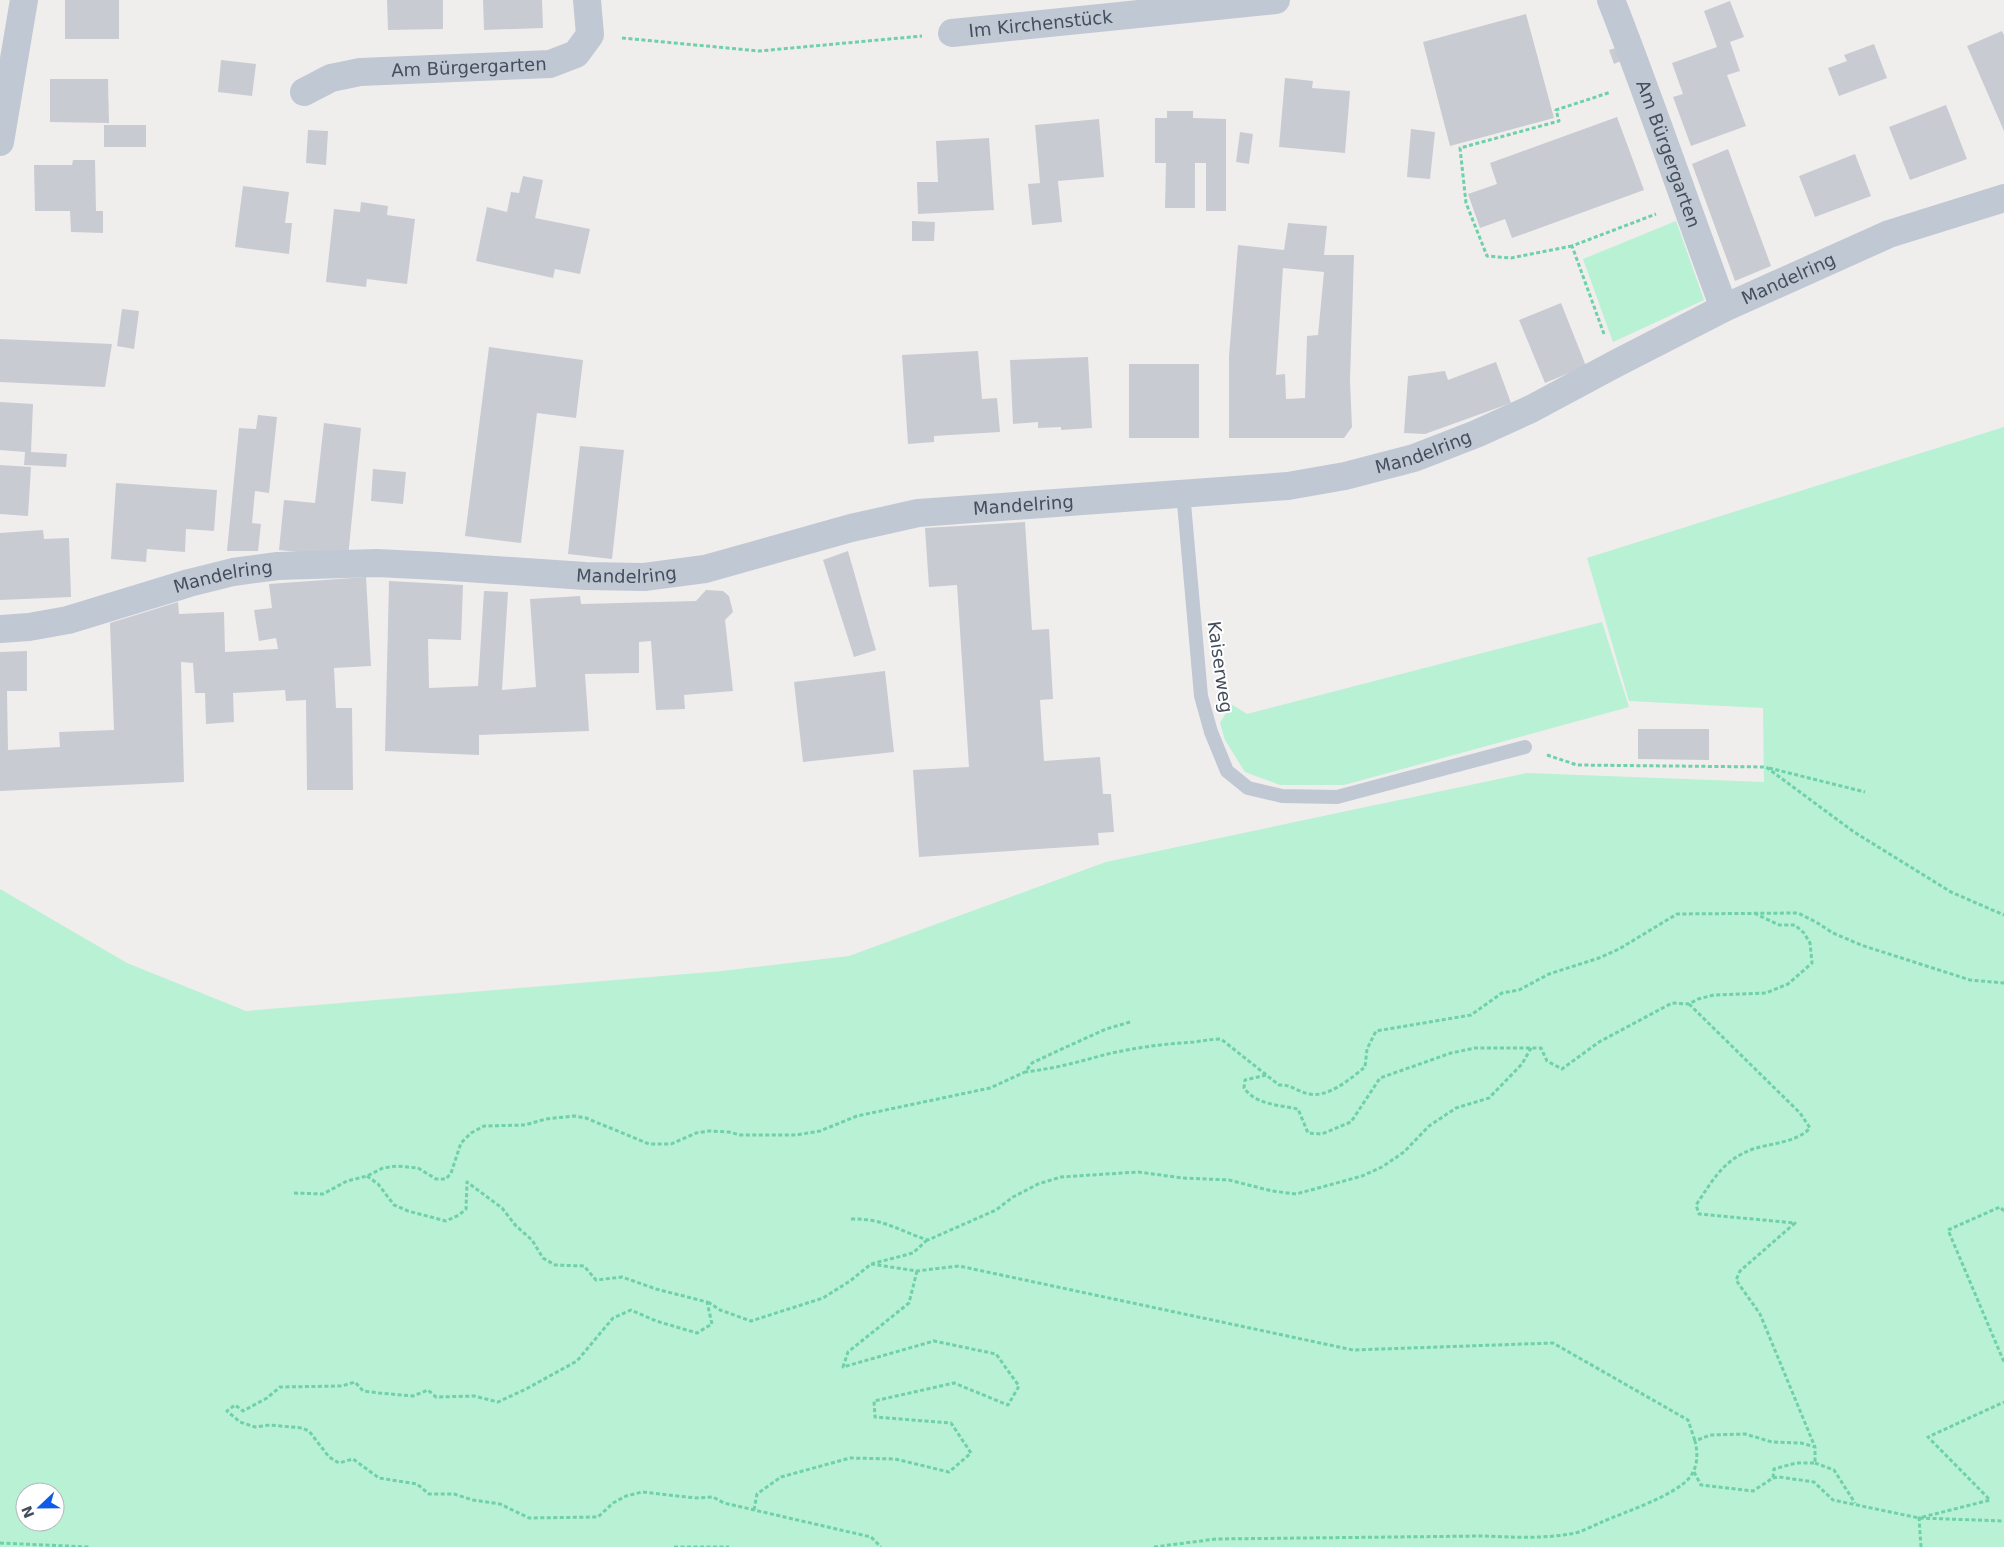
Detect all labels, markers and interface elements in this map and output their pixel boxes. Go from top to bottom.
street label: Im Kirchenstück [968,6,1114,41]
street label: Am Bürgergarten [391,53,547,81]
street label: Am Bürgergarten [1632,77,1705,230]
street label: Mandelring [1738,248,1839,309]
street label: Mandelring [1373,426,1474,478]
street label: Mandelring [972,491,1074,519]
street label: Mandelring [171,556,274,597]
street label: Mandelring [576,562,678,587]
street label: Kaiserweg [1204,620,1237,714]
north arrow [15,1482,65,1532]
text: N [18,1503,38,1520]

